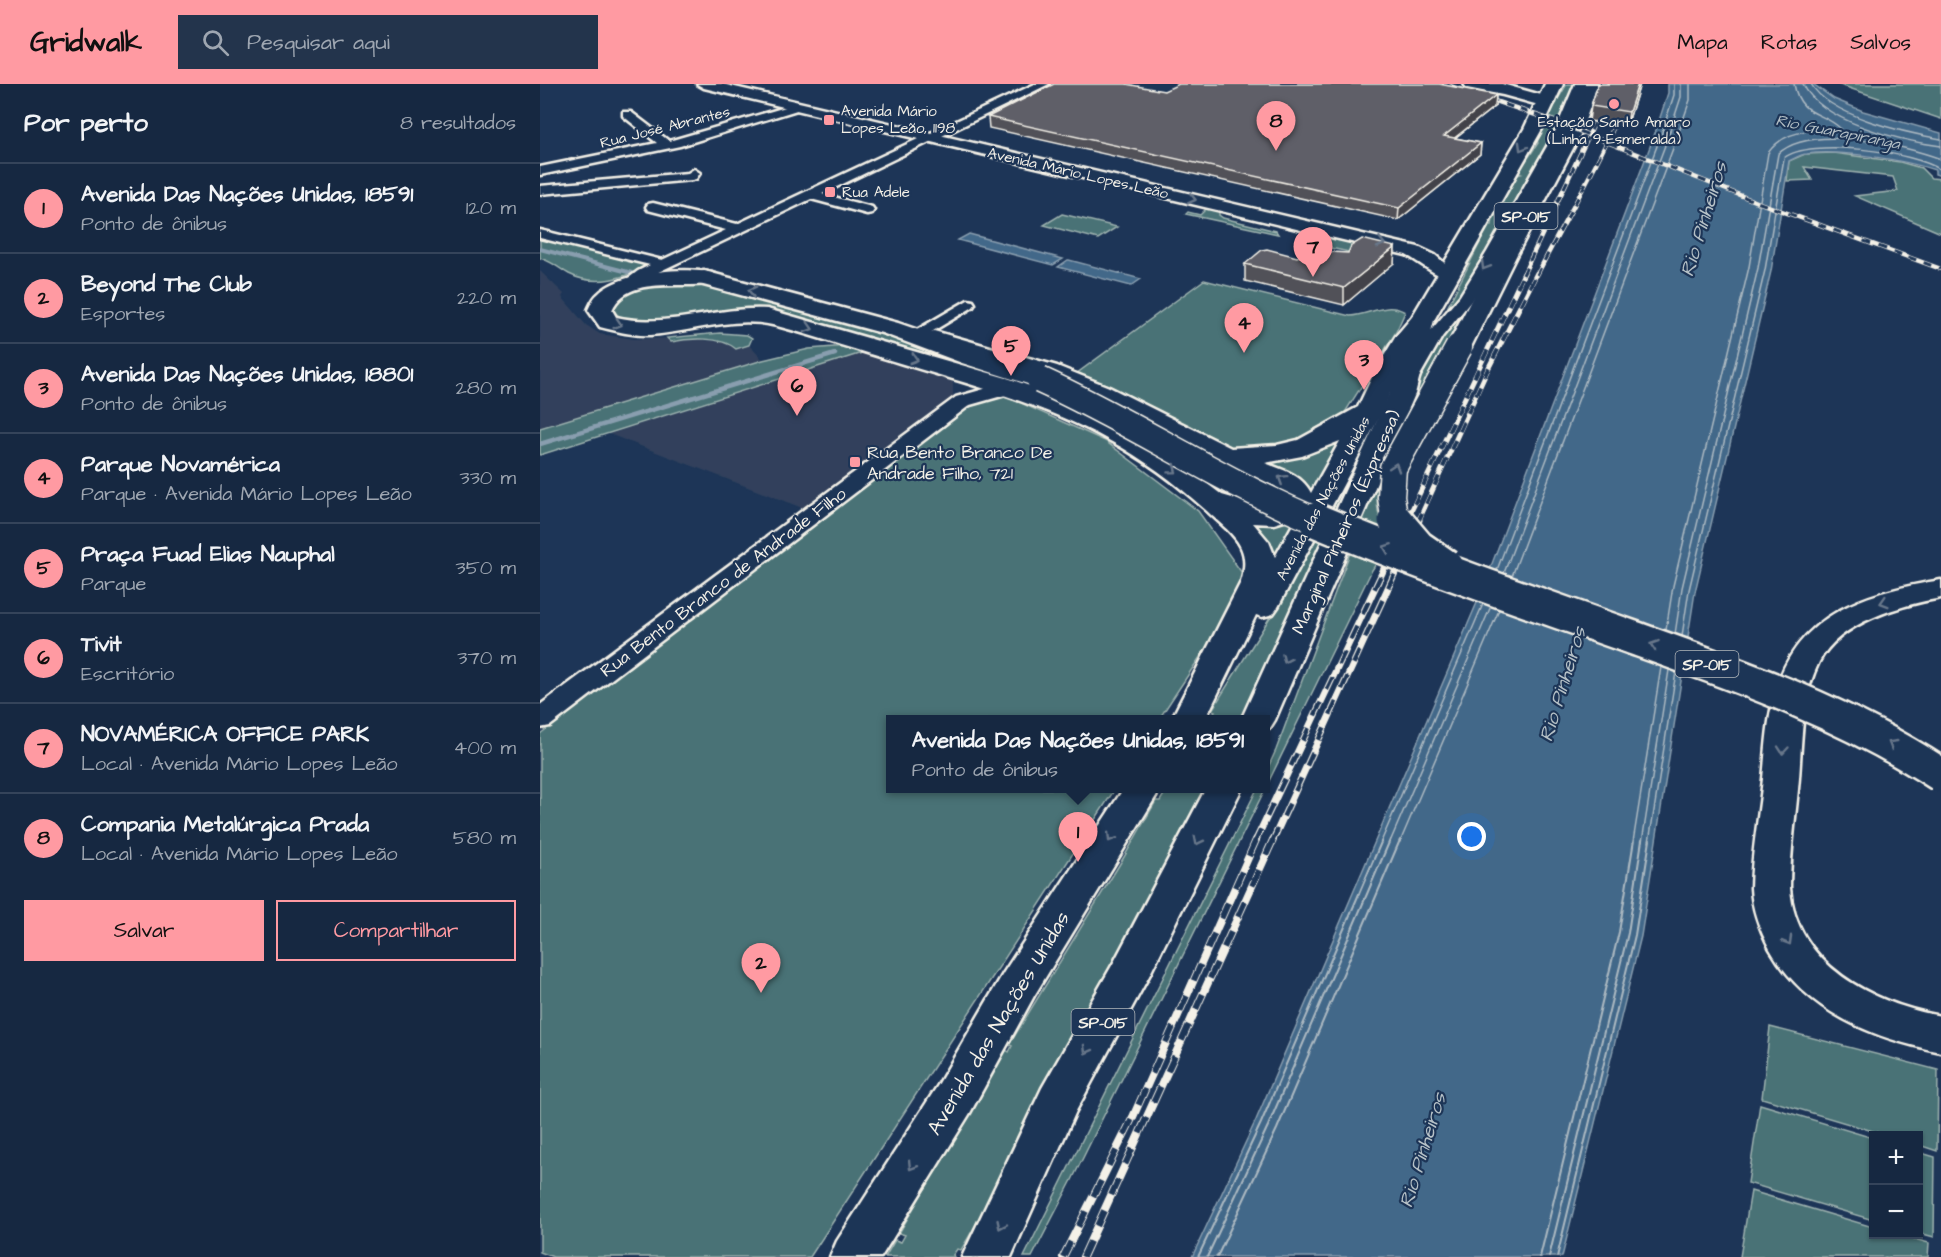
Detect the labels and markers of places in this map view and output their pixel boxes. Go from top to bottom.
marker: Estação Santo Amaro (Linha 9-Esmeralda) [1607,97,1621,111]
place label: Avenida Mário Lopes Leão, 1198 [841,101,955,139]
pin: 8 [1256,101,1296,151]
place label: Estação Santo Amaro (Linha 9-Esmeralda) [1538,112,1691,150]
marker: Avenida Mário Lopes Leão, 1198 [822,113,836,127]
place label: Rua Adele [842,182,910,203]
marker: Rua Adele [823,185,837,199]
pin: 7 [1294,228,1332,277]
pin: 4 [1224,304,1264,353]
pin: 5 [992,326,1030,376]
pin: 3 [1344,340,1384,390]
pin: 6 [778,366,816,416]
place label: Rua Bento Branco De Andrade Filho, 721 [867,440,1053,486]
marker: Rua Bento Branco De Andrade Filho, 721 [848,455,862,469]
pin: 1 [1058,812,1098,862]
pin: 2 [742,944,780,993]

